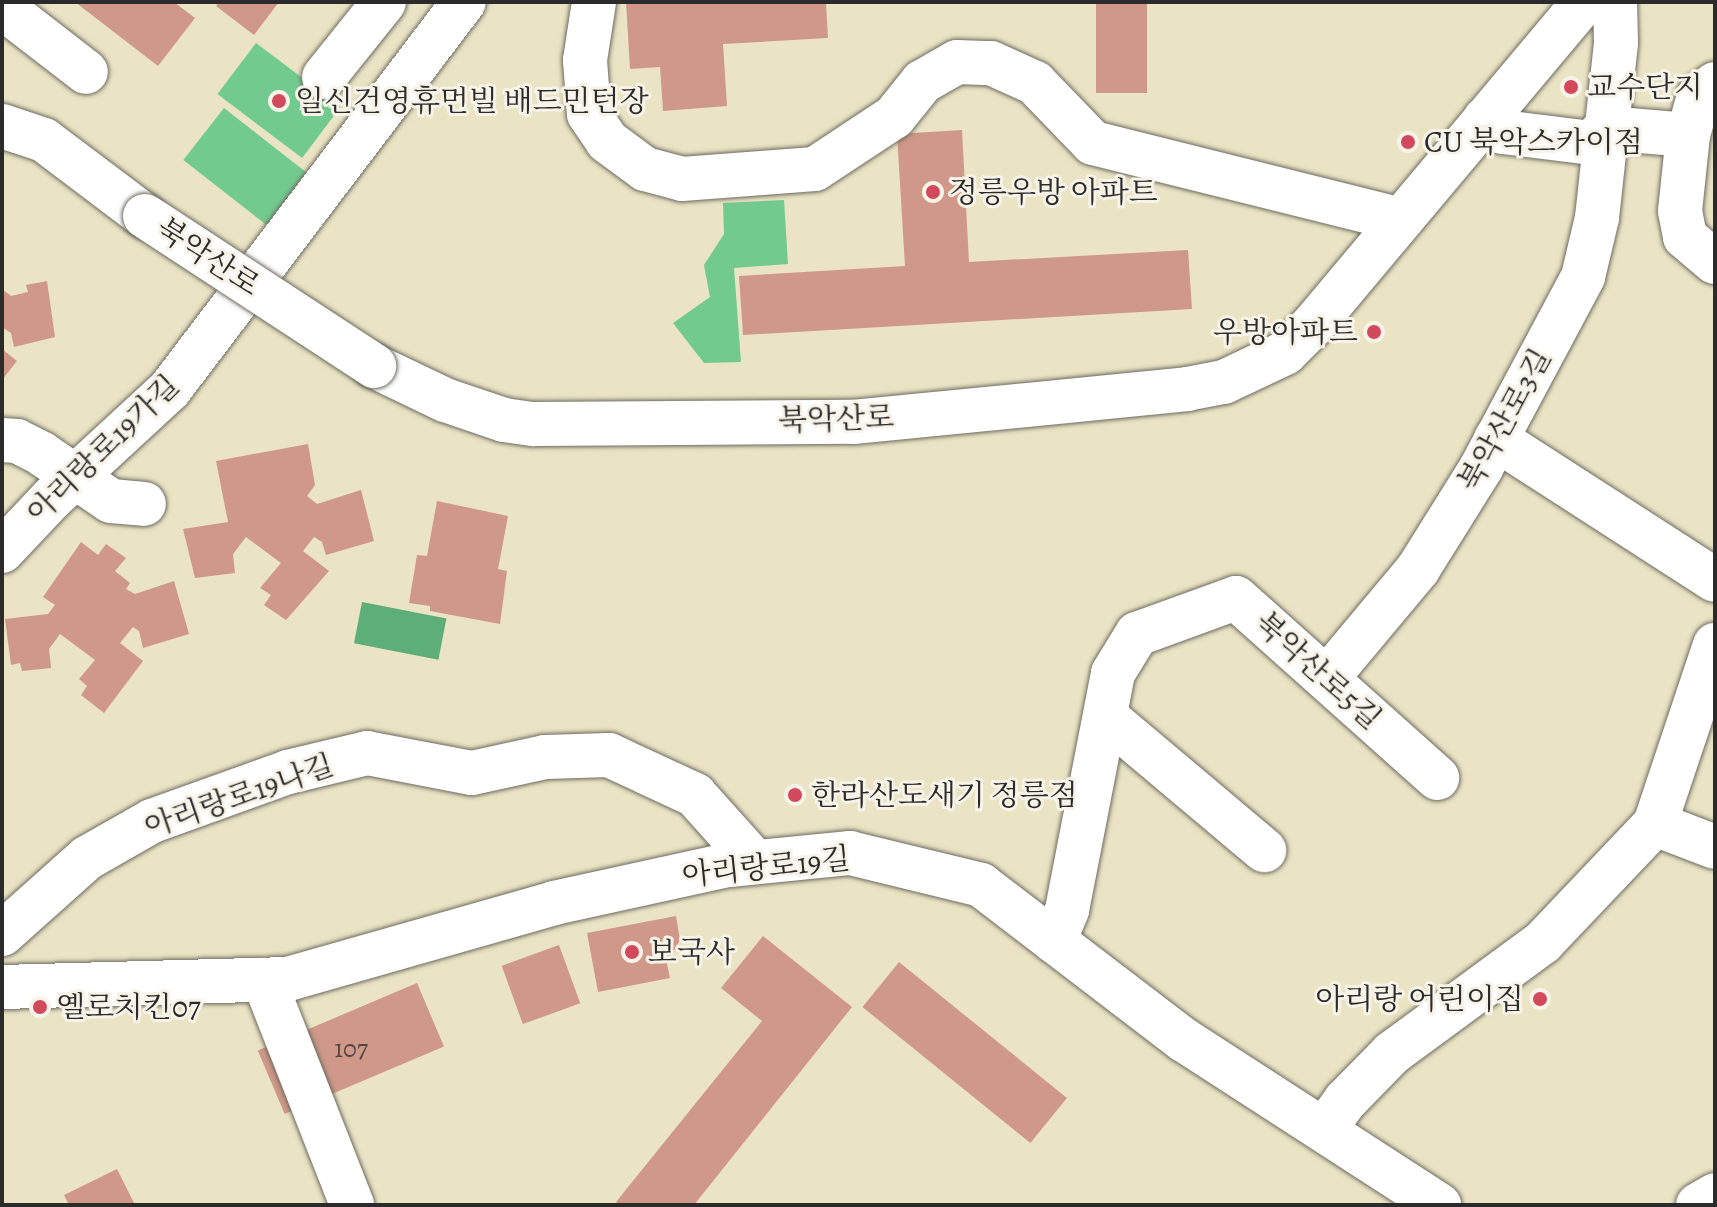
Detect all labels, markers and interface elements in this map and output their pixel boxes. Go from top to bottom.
place label: 교수단지 [1587,69,1703,105]
marker: 교수단지 [1562,78,1580,96]
place label: 일신건영휴먼빌 배드민턴장 [295,83,649,119]
marker: 일신건영휴먼빌 배드민턴장 [270,92,288,110]
place label: CU 북악스카이점 [1424,124,1643,160]
marker: CU 북악스카이점 [1399,133,1417,151]
place label: 정릉우방 아파트 [949,174,1158,210]
marker: 정릉우방 아파트 [924,183,942,201]
street label: 북악산로 [150,210,266,304]
place label: 우방아파트 [1213,314,1358,350]
marker: 우방아파트 [1365,323,1383,341]
street label: 북악산로3길 [1451,342,1559,498]
street label: 아리랑로19가길 [19,367,187,531]
street label: 북악산로 [777,399,895,439]
street label: 북악산로5길 [1247,605,1389,737]
street label: 아리랑로19나길 [140,747,338,845]
place label: 한라산도새기 정릉점 [811,777,1078,813]
marker: 한라산도새기 정릉점 [786,786,804,804]
street label: 아리랑로19길 [680,840,852,894]
place label: 보국사 [648,934,735,970]
marker: 보국사 [623,943,641,961]
place label: 아리랑 어린이집 [1315,981,1524,1017]
place label: 옐로치킨07 [56,989,201,1025]
marker: 아리랑 어린이집 [1531,990,1549,1008]
marker: 옐로치킨07 [31,998,49,1016]
house number: 107 [334,1033,368,1065]

